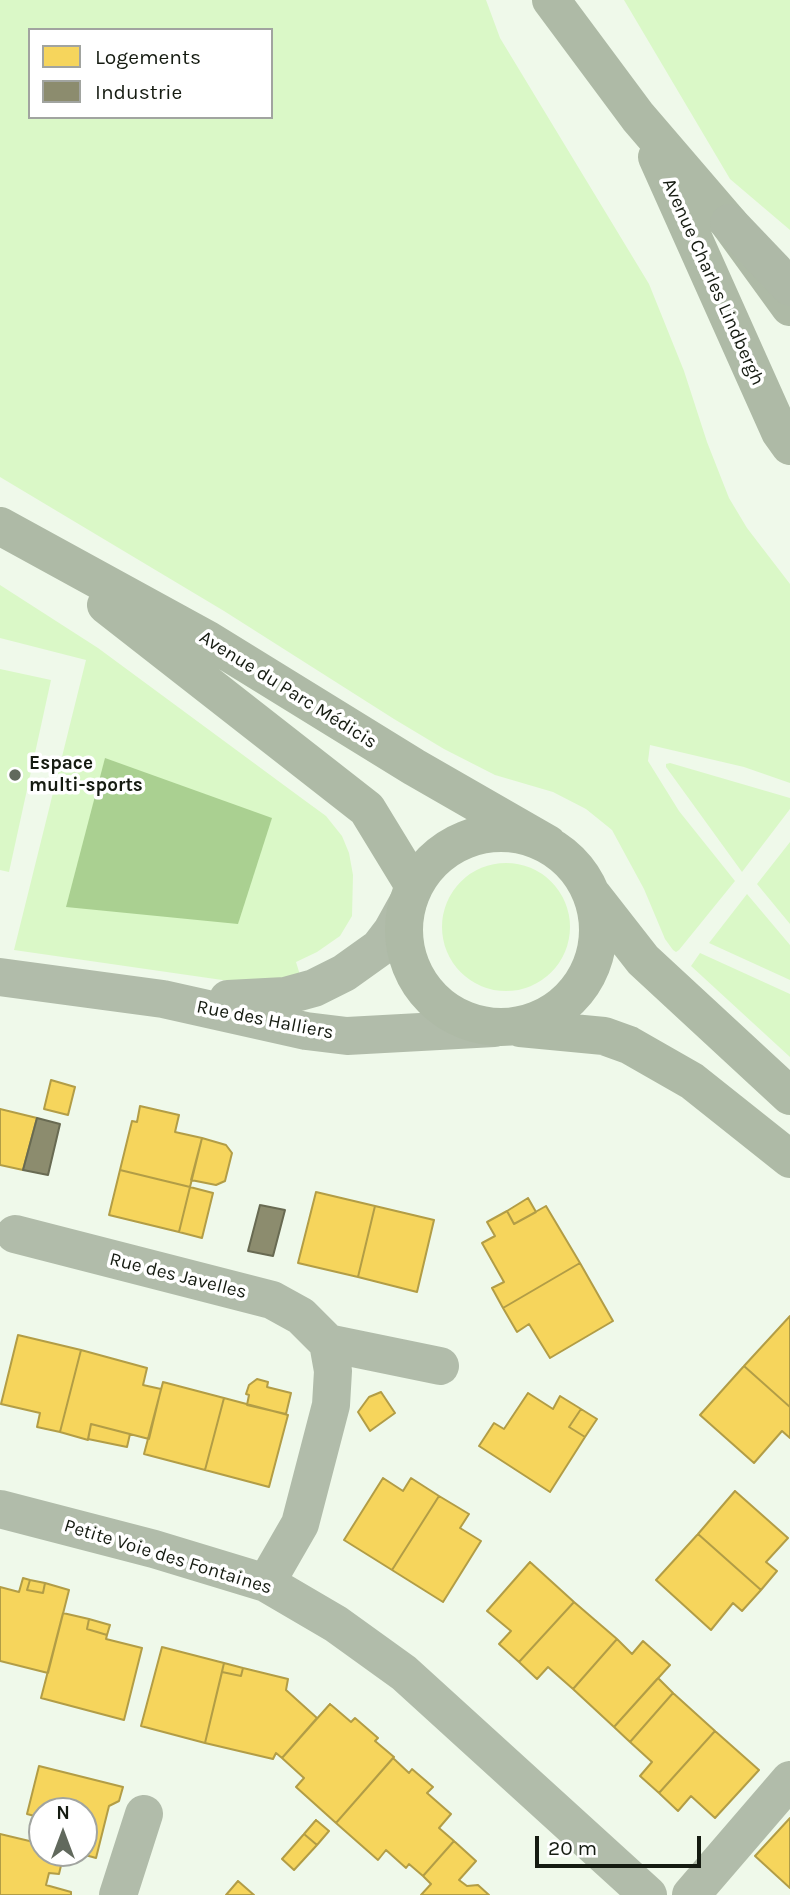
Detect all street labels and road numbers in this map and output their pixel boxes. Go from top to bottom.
street label: Avenue Charles Lindbergh [657,175,769,389]
street label: Avenue du Parc Médicis [195,626,381,754]
street label: Rue des Halliers [195,996,335,1044]
street label: Rue des Javelles [107,1248,249,1304]
street label: Petite Voie des Fontaines [61,1515,275,1599]

